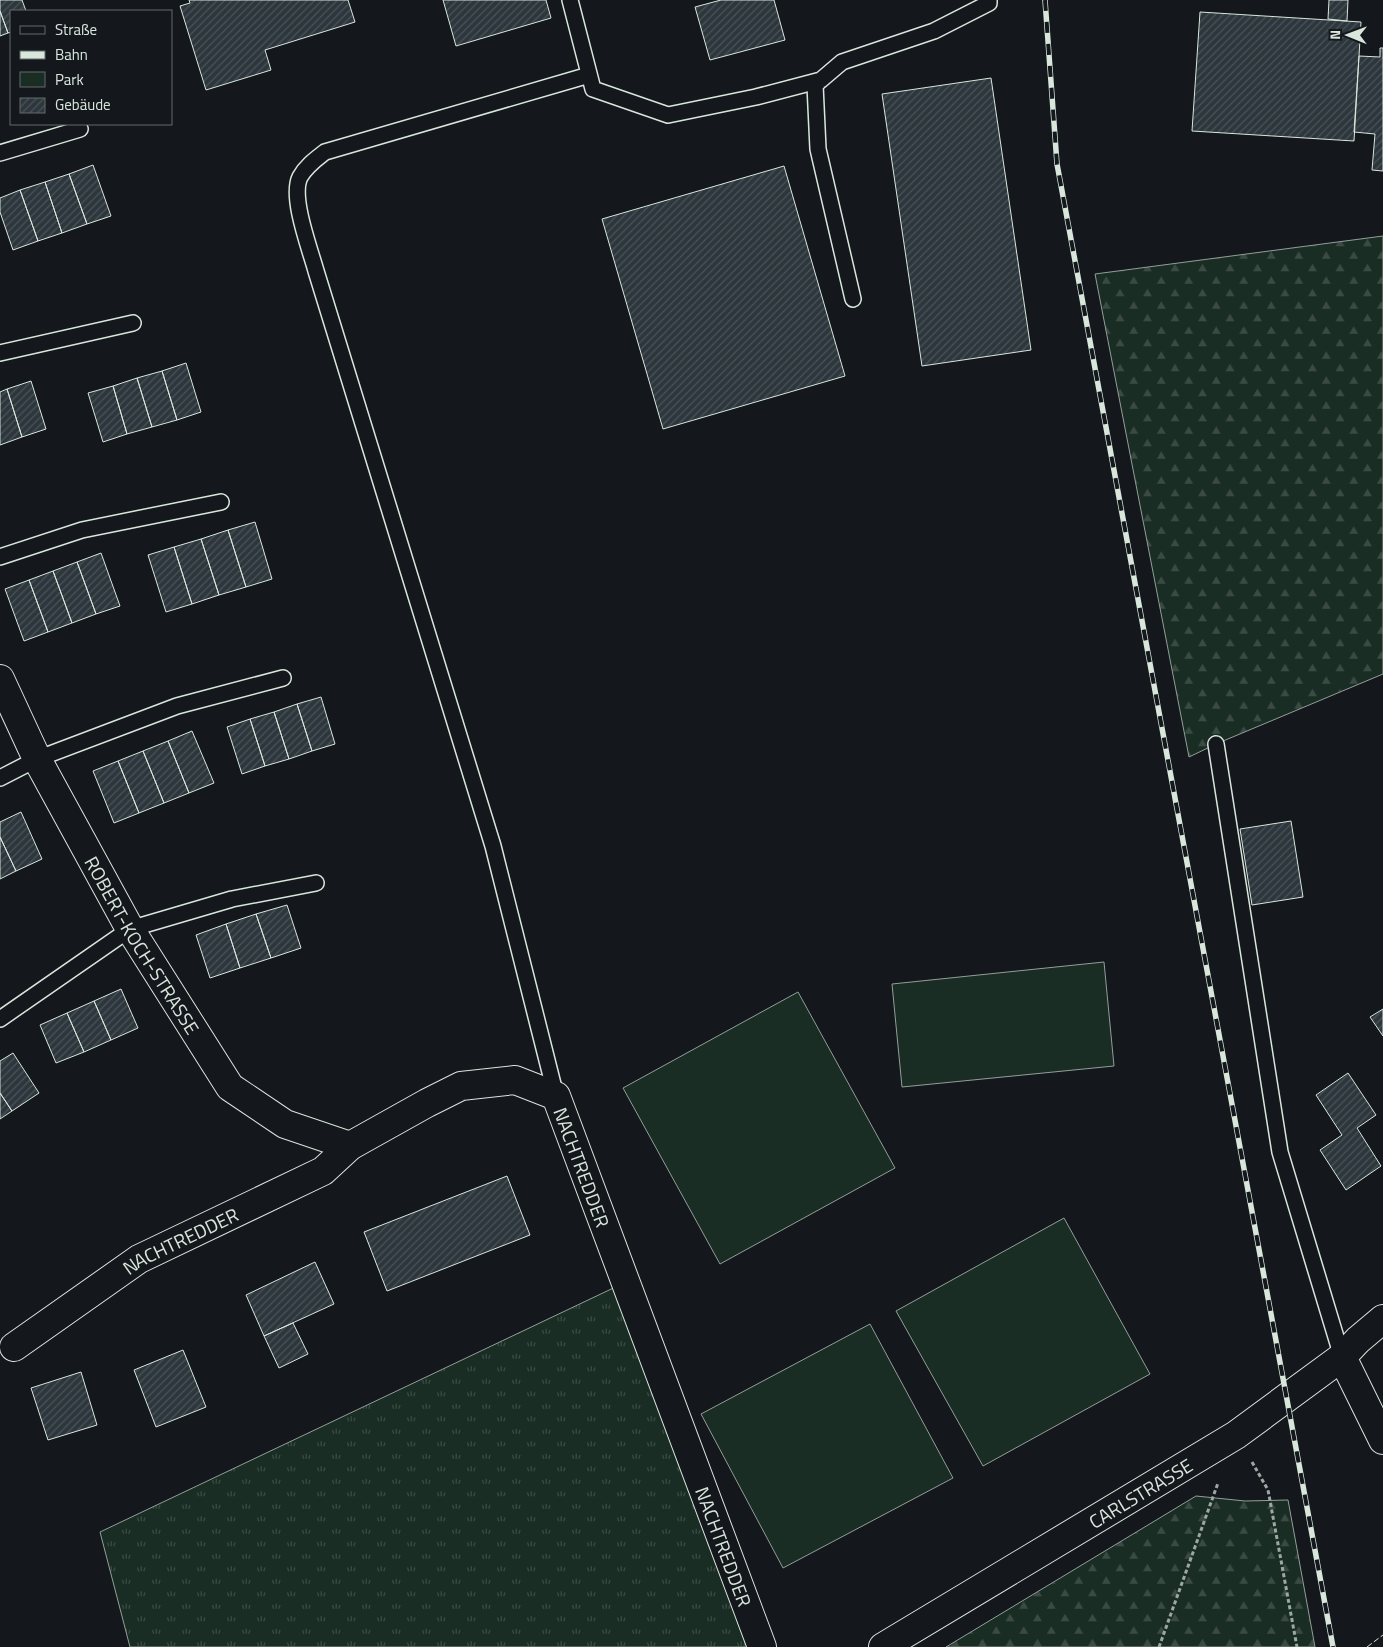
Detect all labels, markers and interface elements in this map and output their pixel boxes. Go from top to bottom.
legend [10,10,172,125]
north arrow [1323,10,1373,60]
text: Straße [55,18,97,41]
text: N [1324,30,1345,40]
text: Bahn [55,43,88,66]
text: Park [55,68,84,91]
text: Gebäude [55,93,111,116]
street label: ROBERT-KOCH-STRASSE [78,850,207,1040]
street label: NACHTREDDER [547,1103,618,1231]
street label: NACHTREDDER [116,1199,243,1281]
street label: CARLSTRASSE [1083,1450,1198,1535]
street label: NACHTREDDER [689,1482,760,1611]

